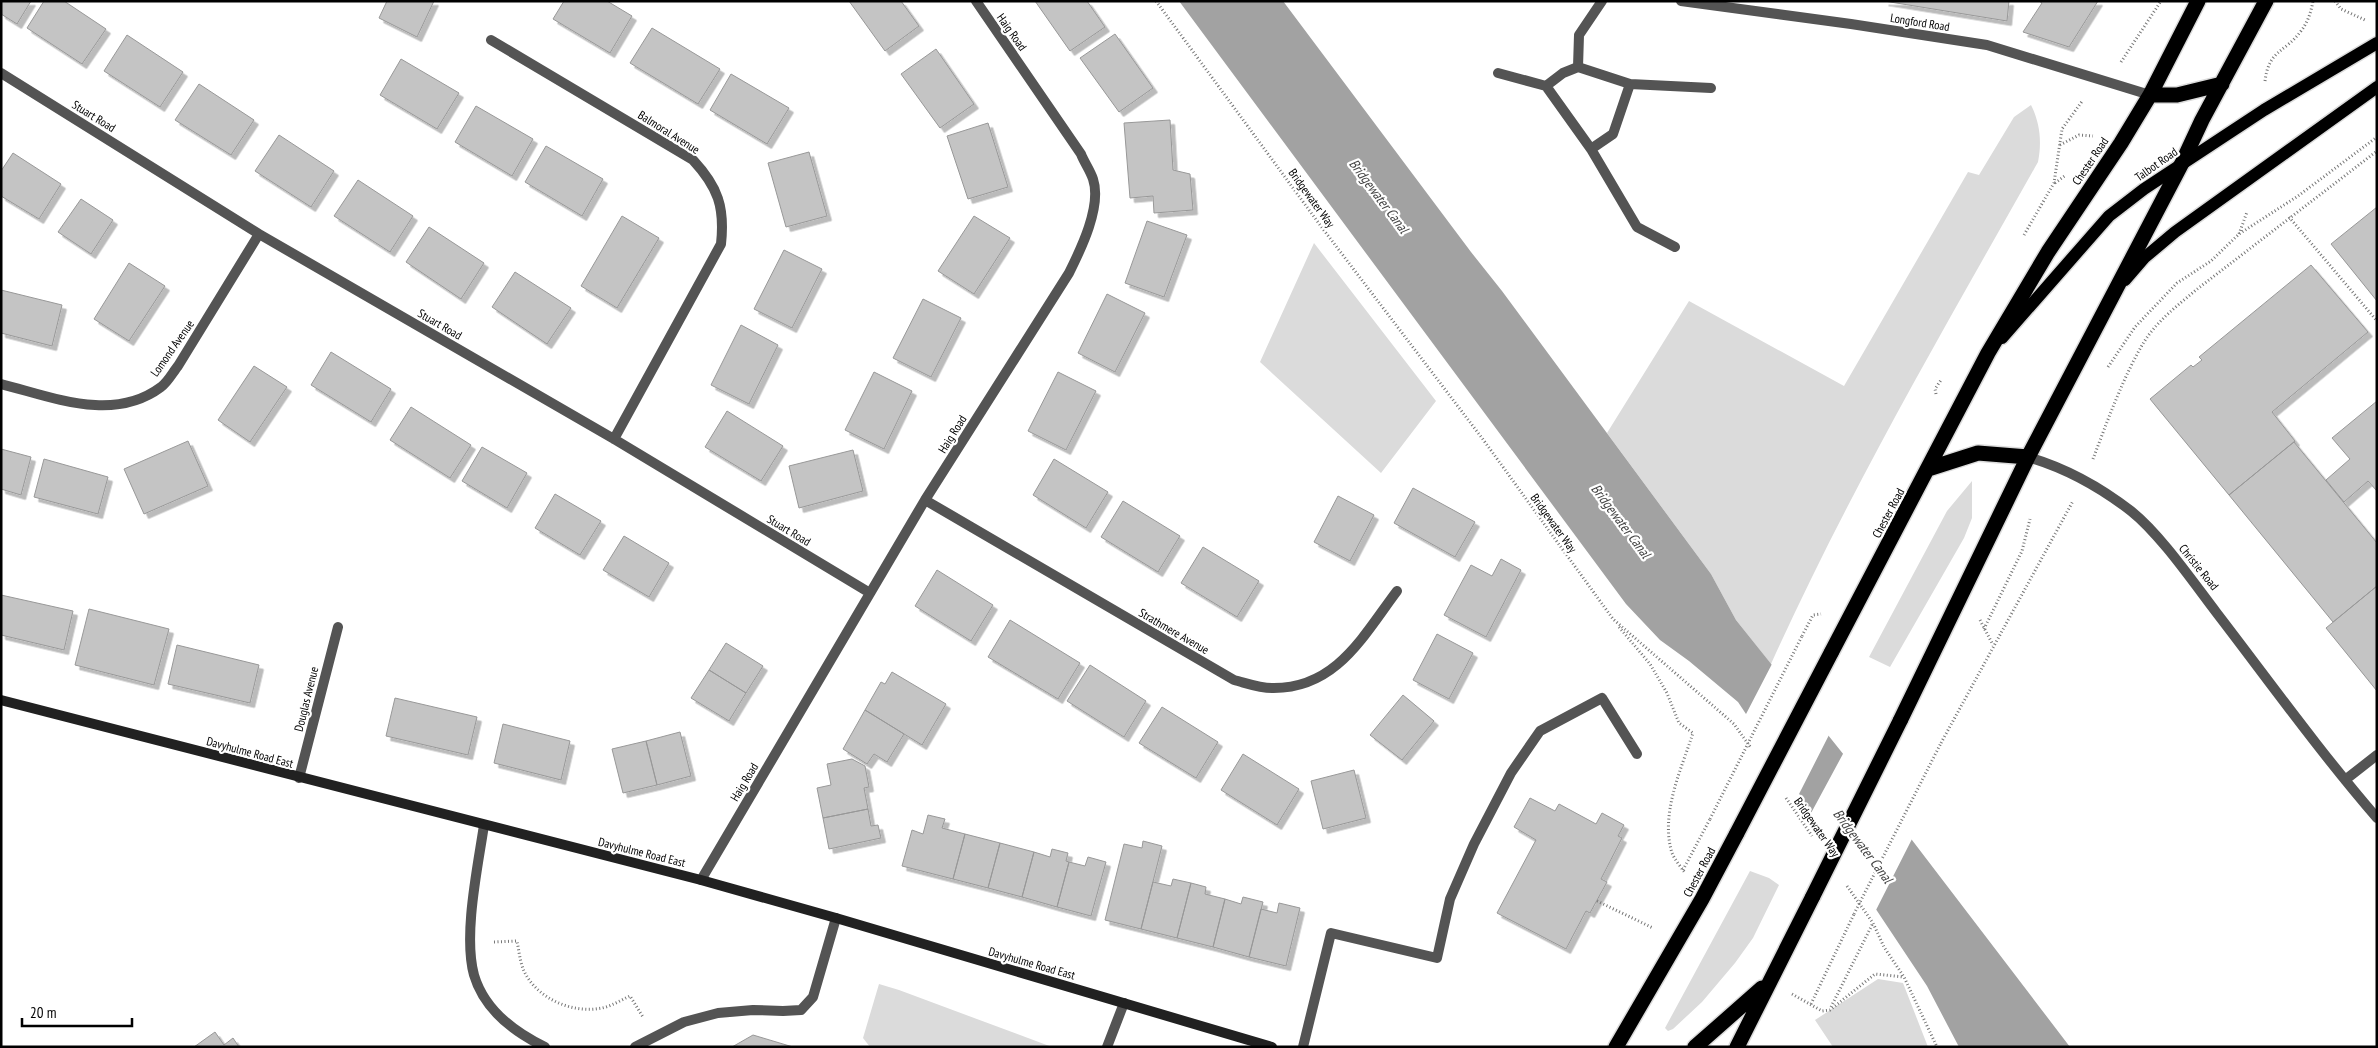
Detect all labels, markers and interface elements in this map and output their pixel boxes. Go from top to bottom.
street label: Haig Road [994,10,1030,54]
street label: Longford Road [1889,10,1951,34]
street label: Stuart Road [70,97,118,135]
street label: Balmoral Avenue [635,107,703,157]
street label: Chester Road [2069,134,2111,188]
street label: Talbot Road [2132,144,2180,184]
water label: Bridgewater Canal [1345,155,1414,238]
street label: Bridgewater Way [1286,166,1339,231]
street label: Stuart Road [415,305,465,343]
street label: Lomond Avenue [147,317,197,379]
street label: Haig Road [934,412,970,456]
water label: Bridgewater Canal [1587,480,1656,563]
street label: Chester Road [1869,486,1907,540]
street label: Bridgewater Way [1528,491,1581,556]
street label: Stuart Road [764,511,814,549]
street label: Christie Road [2176,541,2222,593]
street label: Strathmere Avenue [1136,605,1212,657]
street label: Douglas Avenue [291,665,321,733]
street label: Davyhulme Road East [205,733,296,771]
street label: Haig Road [727,760,761,804]
street label: Bridgewater Way [1791,794,1843,860]
water label: Bridgewater Canal [1829,805,1898,888]
street label: Davyhulme Road East [597,834,688,870]
street label: Chester Road [1680,845,1718,899]
street label: Davyhulme Road East [987,943,1078,983]
scale bar [22,996,132,1028]
text: 20 m [30,1003,56,1022]

